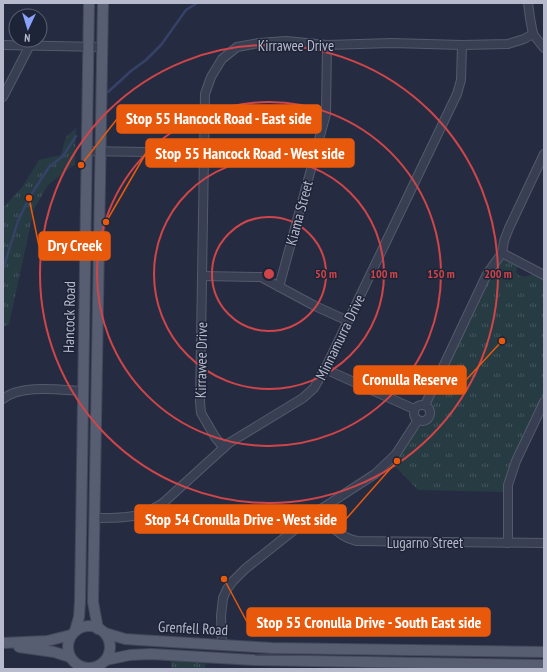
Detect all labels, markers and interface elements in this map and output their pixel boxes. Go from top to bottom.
north arrow [8,8,48,48]
text: N [24,31,31,45]
street label: Kirrawee Drive [258,36,334,55]
callout: Stop 55 Hancock Road - East side [117,105,321,133]
text: Stop 55 Hancock Road - East side [126,108,312,128]
callout: Stop 55 Hancock Road - West side [146,139,354,167]
text: Stop 55 Hancock Road - West side [155,143,345,163]
street label: Kiama Street [281,178,317,248]
callout: Dry Creek [39,232,110,260]
text: Dry Creek [48,235,103,255]
text: 50 m [315,266,337,281]
text: 100 m [370,266,398,281]
text: 150 m [427,266,455,281]
text: 200 m [484,266,512,281]
centre of rings [262,267,276,281]
street label: Hancock Road [59,281,79,353]
street label: Minnamurra Drive [311,291,369,383]
street label: Kirrawee Drive [191,322,211,398]
callout: Cronulla Reserve [354,366,466,394]
text: Cronulla Reserve [362,369,458,389]
callout: Stop 54 Cronulla Drive - West side [135,505,346,533]
text: Stop 54 Cronulla Drive - West side [145,509,337,529]
street label: Lugarno Street [387,533,463,552]
callout: Stop 55 Cronulla Drive - South East side [247,608,490,636]
text: Stop 55 Cronulla Drive - South East side [257,612,482,632]
street label: Grenfell Road [158,617,228,639]

